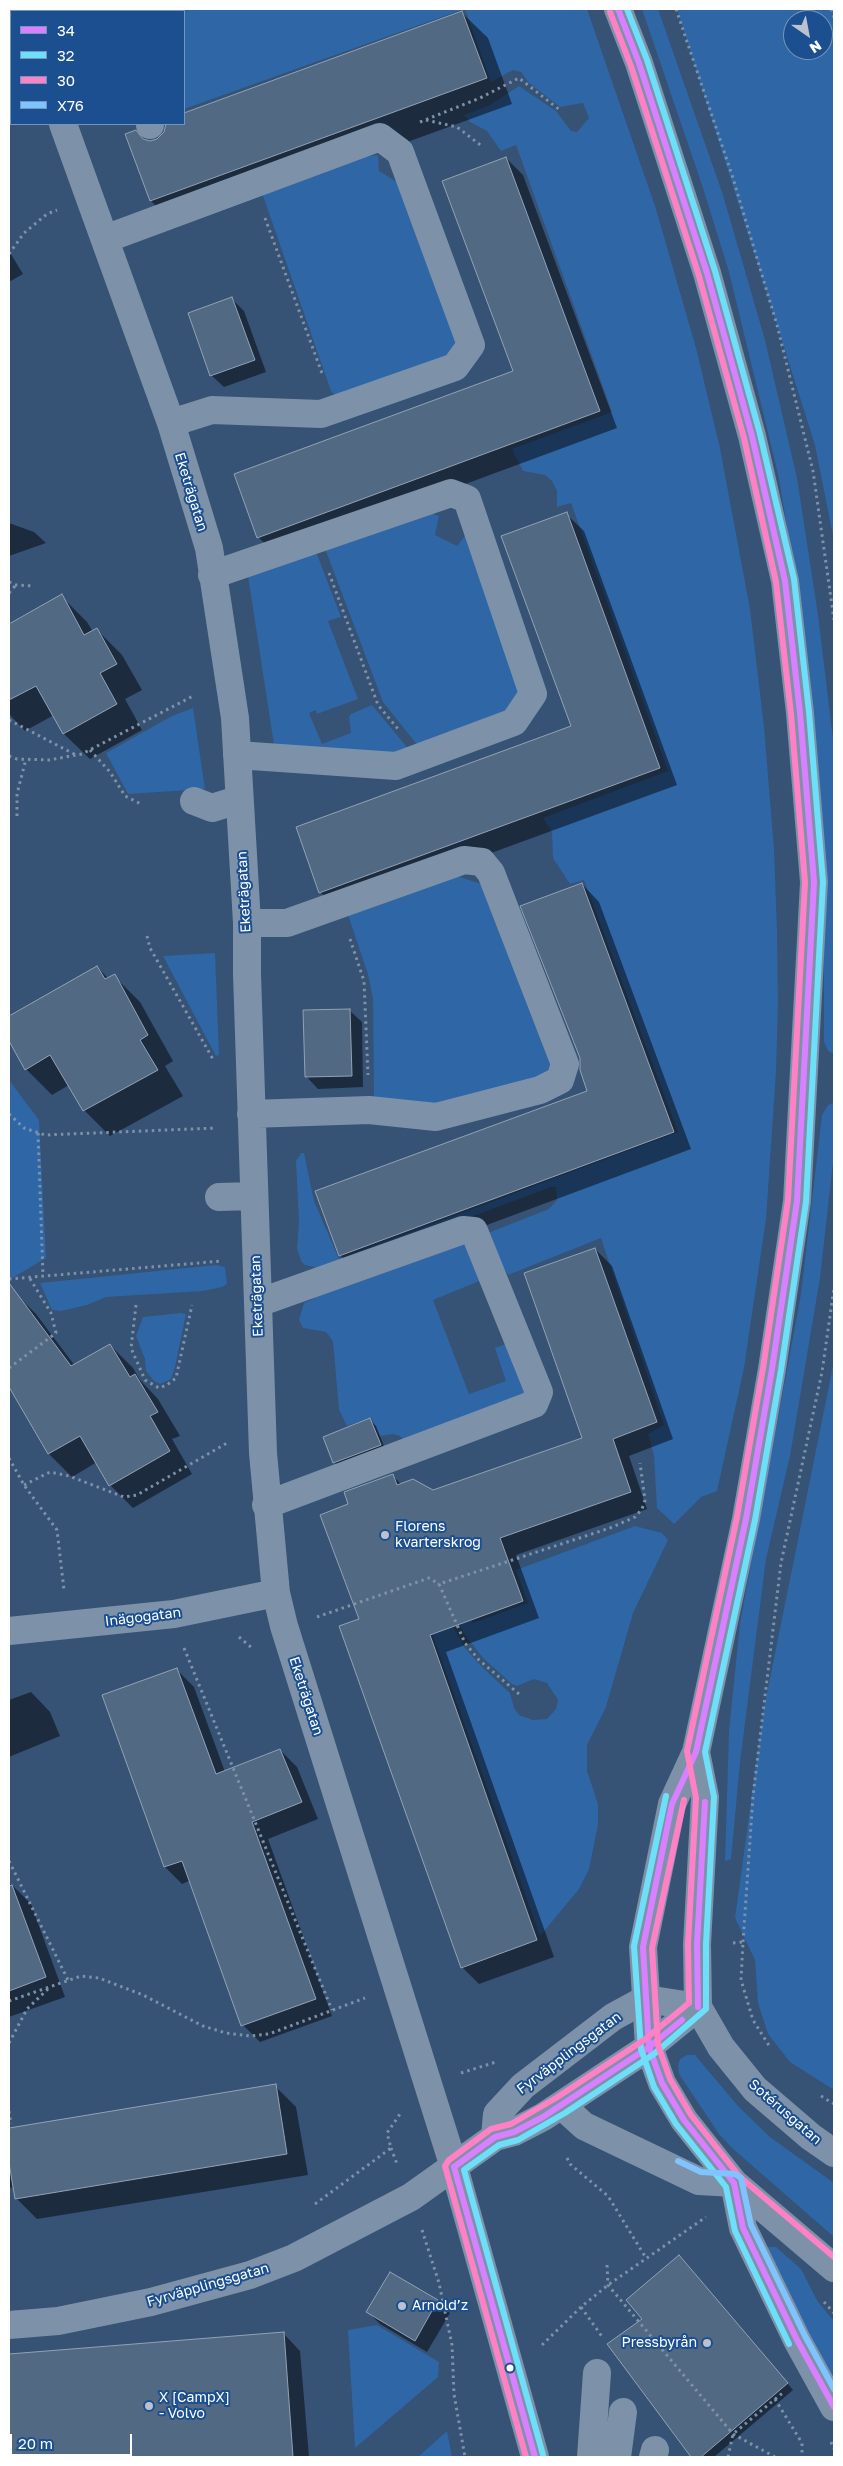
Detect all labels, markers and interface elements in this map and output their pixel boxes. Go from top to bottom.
legend [10,10,185,125]
north arrow [783,10,833,60]
text: 34 [57,21,75,39]
text: N [807,37,825,57]
text: 32 [57,46,74,64]
text: 30 [57,71,75,89]
text: X76 [57,96,84,114]
street label: Eketrägatan [171,451,211,533]
street label: Eketrägatan [233,851,255,933]
street label: Eketrägatan [247,1255,267,1337]
place label: Florens kvarterskrog [395,1519,481,1551]
marker: Florens kvarterskrog [379,1529,391,1541]
street label: Inägogatan [104,1604,182,1630]
street label: Eketrägatan [285,1655,327,1737]
street label: Fyrväpplingsgatan [514,2008,624,2098]
street label: Sotérusgatan [745,2076,825,2148]
street label: Fyrväpplingsgatan [145,2260,271,2310]
place label: Arnold’z [412,2298,468,2314]
marker: Arnold’z [396,2300,408,2312]
place label: Pressbyrån [622,2335,697,2351]
marker: Pressbyrån [701,2337,713,2349]
unlabelled marker [505,2363,515,2373]
place label: X [CampX] - Volvo [159,2390,230,2422]
marker: X [CampX] - Volvo [143,2400,155,2412]
scale bar [12,2424,135,2456]
text: 20 m [18,2434,53,2452]

